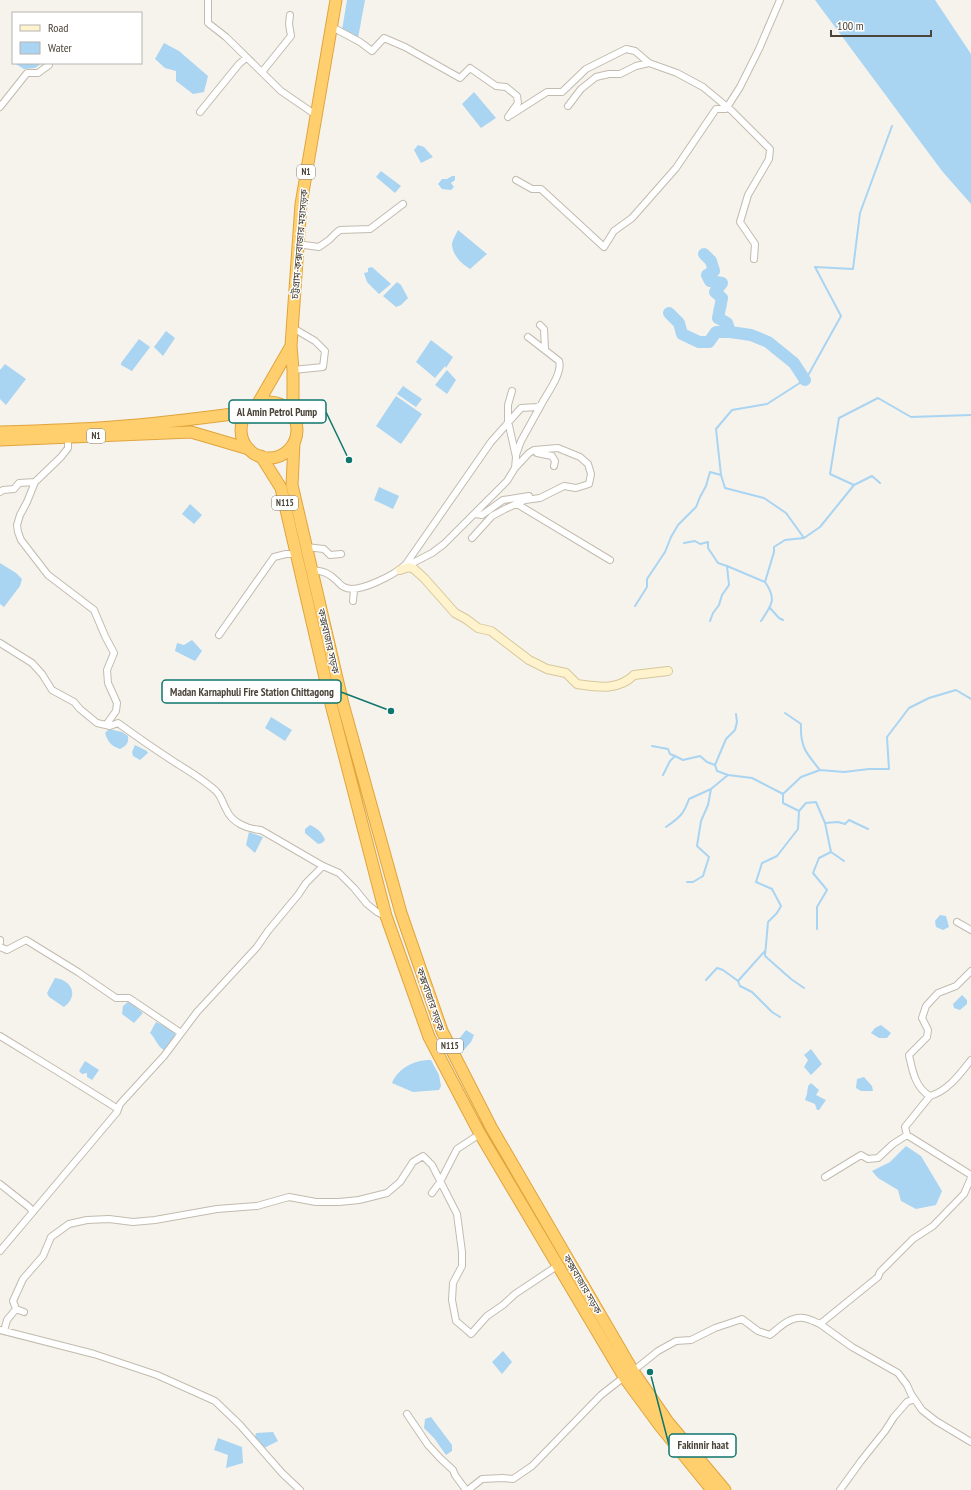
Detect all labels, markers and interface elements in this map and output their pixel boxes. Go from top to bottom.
legend [12,12,142,64]
scale bar [831,12,931,38]
text: 100 m [837,18,864,33]
text: Road [48,20,68,35]
text: Water [48,40,73,55]
road number: N1 [297,165,315,179]
street label: চট্টগ্রাম-কক্সবাজার মহাসড়ক [288,188,311,300]
callout: Al Amin Petrol Pump [229,400,326,423]
text: Al Amin Petrol Pump [236,405,317,419]
road number: N1 [87,429,105,443]
road number: N115 [272,496,298,510]
street label: কক্সবাজার সড়ক [314,606,343,676]
callout: Madan Karnaphuli Fire Station Chittagong [162,680,341,703]
text: Madan Karnaphuli Fire Station Chittagong [170,685,334,699]
street label: কক্সবাজার সড়ক [413,965,448,1034]
road number: N115 [437,1039,463,1053]
street label: কক্সবাজার সড়ক [560,1251,605,1317]
callout: Fakinnir haat [669,1434,736,1457]
text: Fakinnir haat [677,1438,729,1452]

